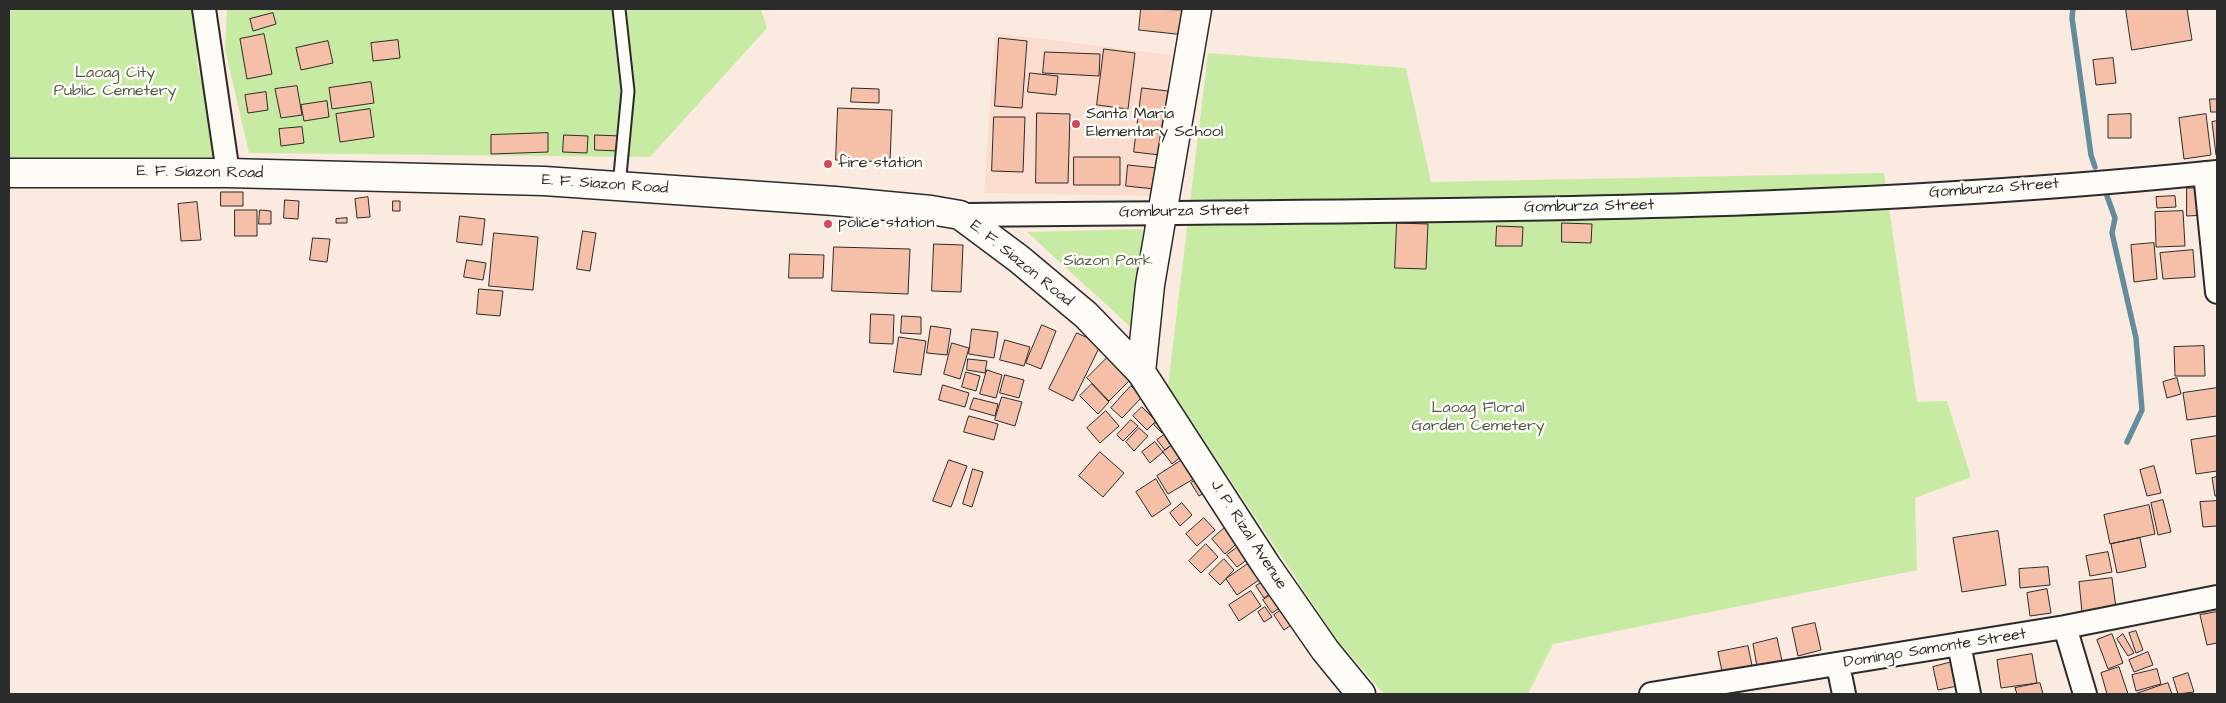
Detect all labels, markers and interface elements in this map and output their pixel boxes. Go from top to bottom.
park label: Laoag City Public Cemetery [54,64,176,102]
place label: Santa Maria Elementary School [1086,105,1223,143]
marker: Santa Maria Elementary School [1070,118,1082,130]
place label: fire station [838,154,922,174]
marker: fire station [822,158,834,170]
street label: E. F. Siazon Road [136,162,264,184]
street label: E. F. Siazon Road [541,171,669,199]
street label: Gomburza Street [1928,175,2060,203]
street label: Gomburza Street [1524,196,1654,218]
street label: Gomburza Street [1119,201,1249,223]
place label: police station [838,214,935,234]
street label: E. F. Siazon Road [966,217,1076,311]
marker: police station [822,218,834,230]
park label: Siazon Park [1063,252,1153,272]
park label: Laoag Floral Garden Cemetery [1411,399,1545,437]
street label: J. P. Rizal Avenue [1205,477,1291,593]
street label: Domingo Samonte Street [1842,625,2028,673]

